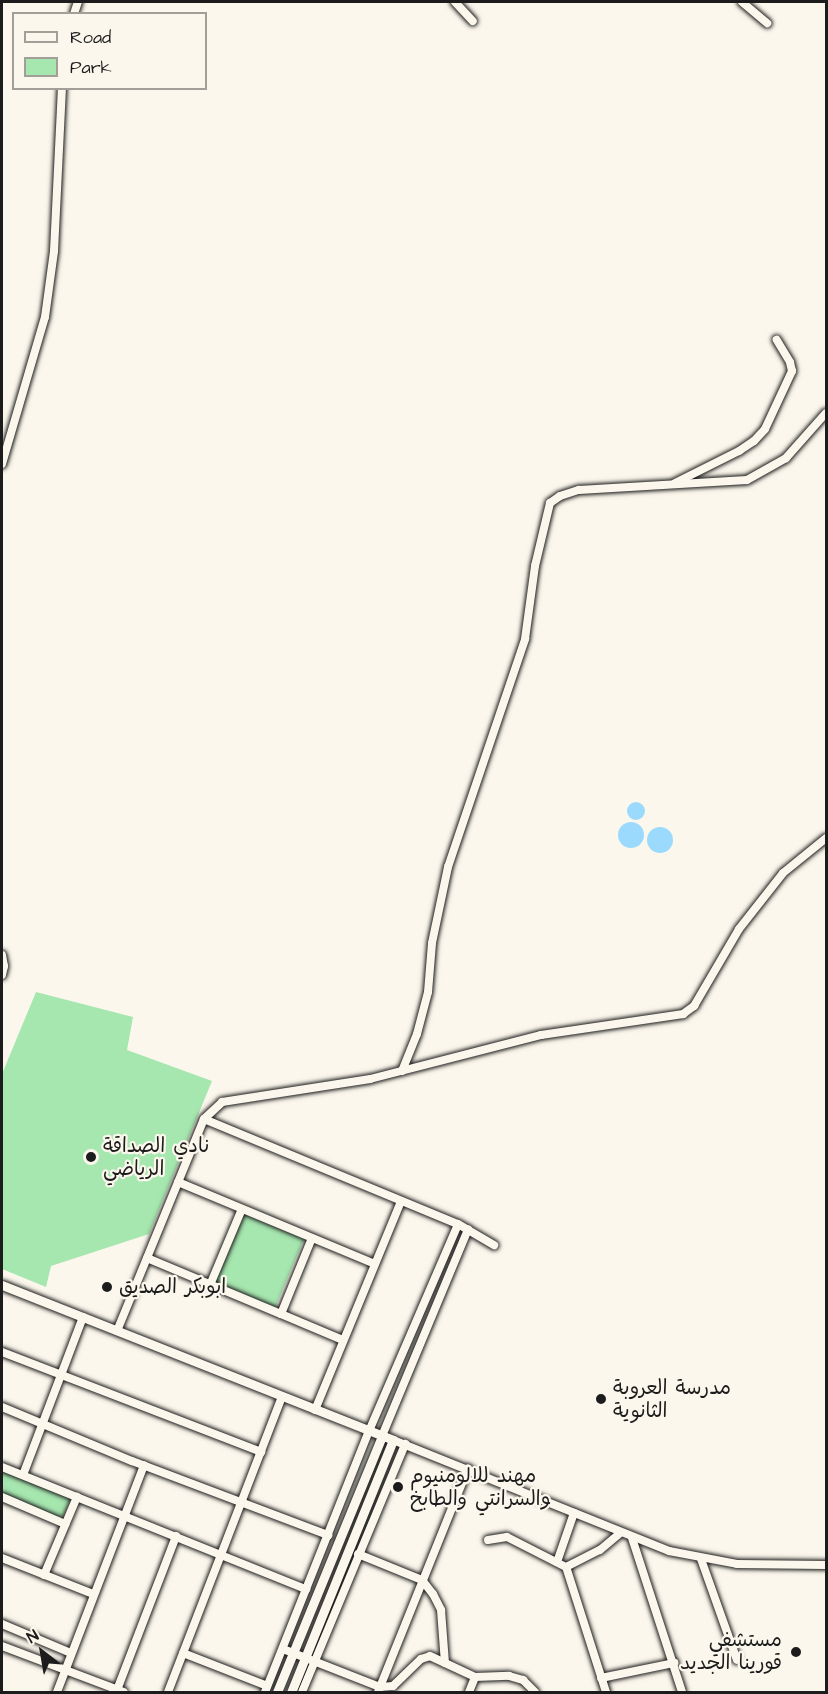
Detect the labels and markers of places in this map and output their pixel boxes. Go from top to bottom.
place label: نادي الصداقة الرياضي [103,1134,209,1181]
marker: نادي الصداقة الرياضي [84,1150,98,1164]
place label: ابوبكر الصديق [119,1275,226,1299]
marker: ابوبكر الصديق [100,1280,114,1294]
place label: مدرسة العروبة الثانوية [613,1376,731,1423]
marker: مدرسة العروبة الثانوية [594,1392,608,1406]
place label: مهند للالومنيوم والسرانتي والطابخ [410,1464,551,1511]
marker: مهند للالومنيوم والسرانتي والطابخ [391,1480,405,1494]
place label: مستشفي قورينا الجديد [680,1628,782,1675]
marker: مستشفي قورينا الجديد [787,1643,805,1661]

